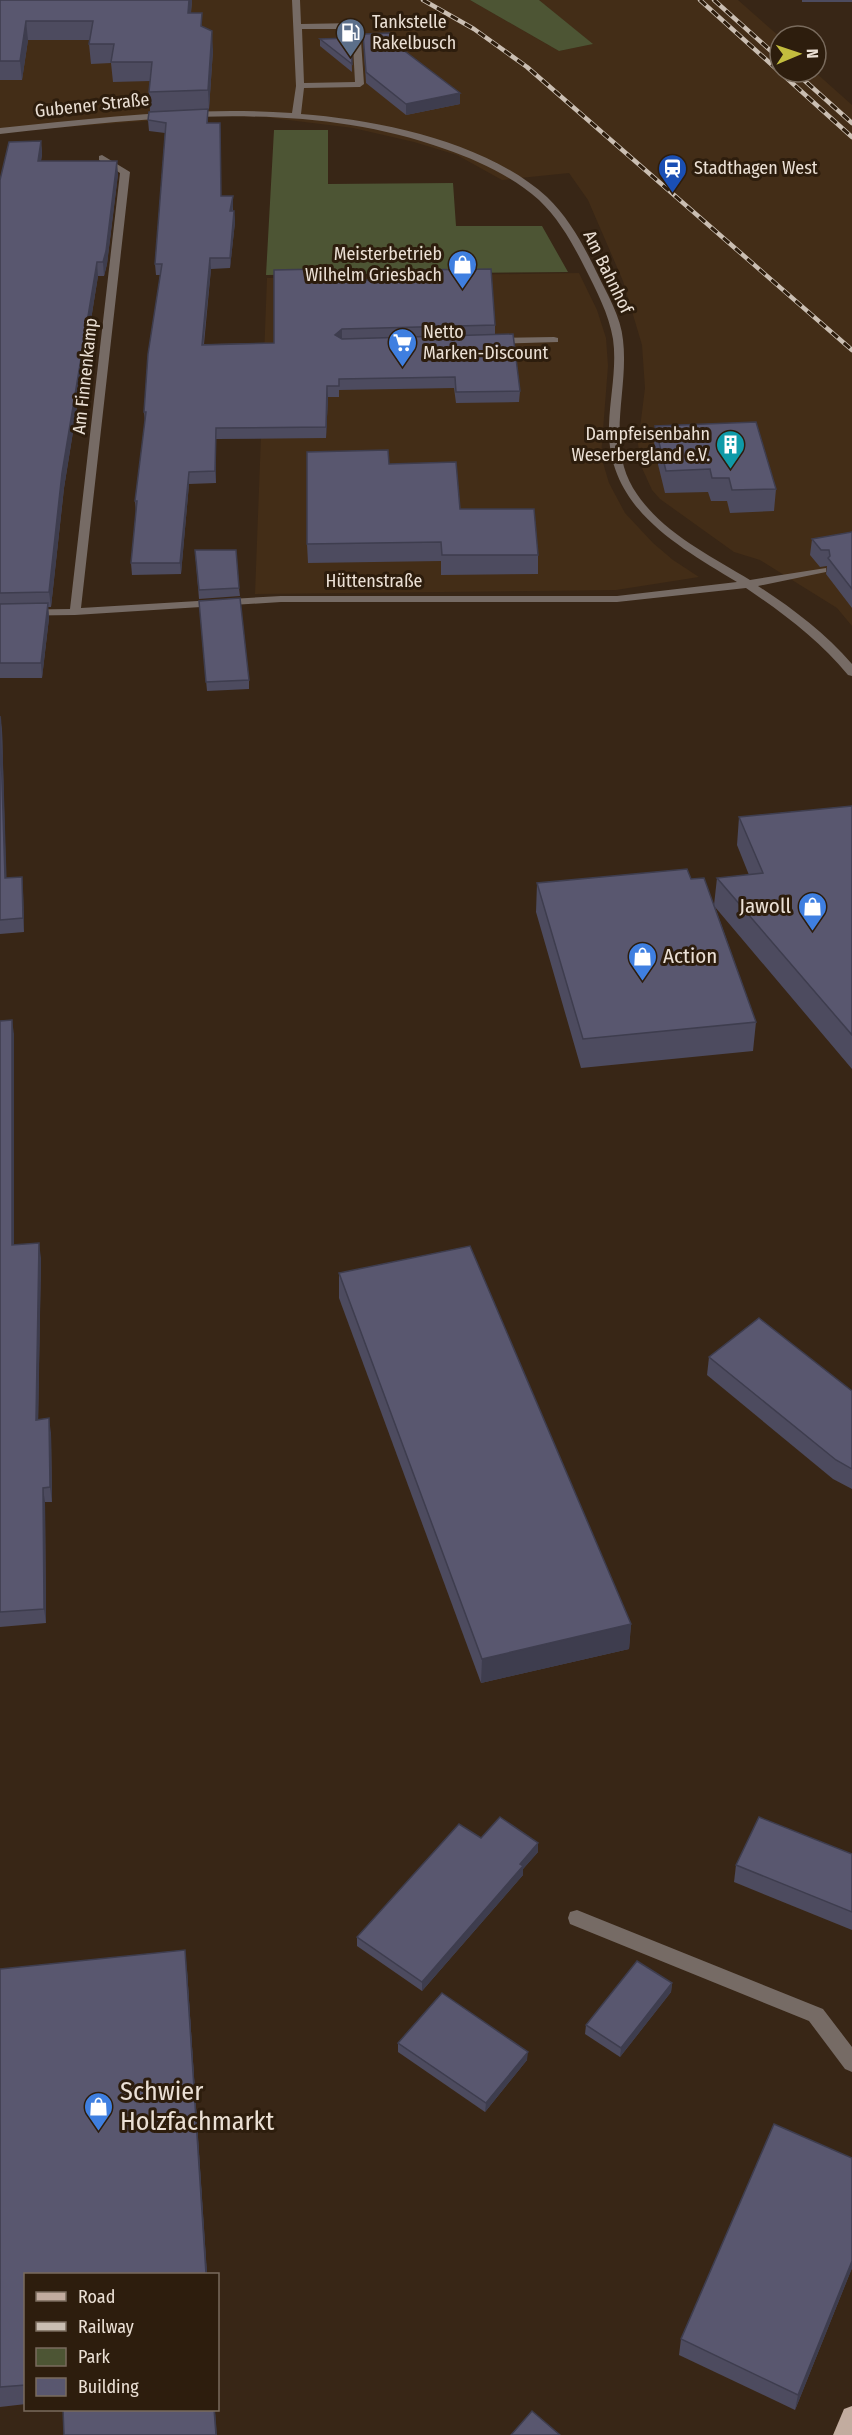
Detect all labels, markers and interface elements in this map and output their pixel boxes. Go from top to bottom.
place label: Tankstelle Rakelbusch [372,11,456,54]
fuel station icon: Tankstelle Rakelbusch [335,16,367,58]
north arrow [768,24,828,84]
text: N [803,48,822,59]
street label: Gubener Straße [34,88,150,122]
station icon: Stadthagen West [657,152,689,194]
place label: Stadthagen West [694,157,818,179]
street label: Am Bahnhof [578,227,638,318]
place label: Meisterbetrieb Wilhelm Griesbach [305,243,442,286]
shop icon: Meisterbetrieb Wilhelm Griesbach [447,248,479,290]
street label: Am Finnenkamp [68,317,102,435]
place label: Netto Marken-Discount [423,321,549,364]
supermarket icon: Netto Marken-Discount [386,326,418,368]
place label: Dampfeisenbahn Weserbergland e.V. [571,423,710,466]
building icon: Dampfeisenbahn Weserbergland e.V. [715,428,747,470]
street label: Hüttenstraße [326,570,423,592]
shop icon: Jawoll [796,890,828,932]
place label: Jawoll [739,893,791,919]
shop icon: Action [626,940,658,982]
place label: Action [663,943,717,969]
place label: Schwier Holzfachmarkt [120,2076,275,2137]
shop icon: Schwier Holzfachmarkt [83,2090,115,2132]
legend [24,2273,219,2411]
text: Road [78,2286,115,2308]
text: Railway [78,2316,134,2338]
text: Park [78,2346,111,2368]
text: Building [78,2376,139,2398]

